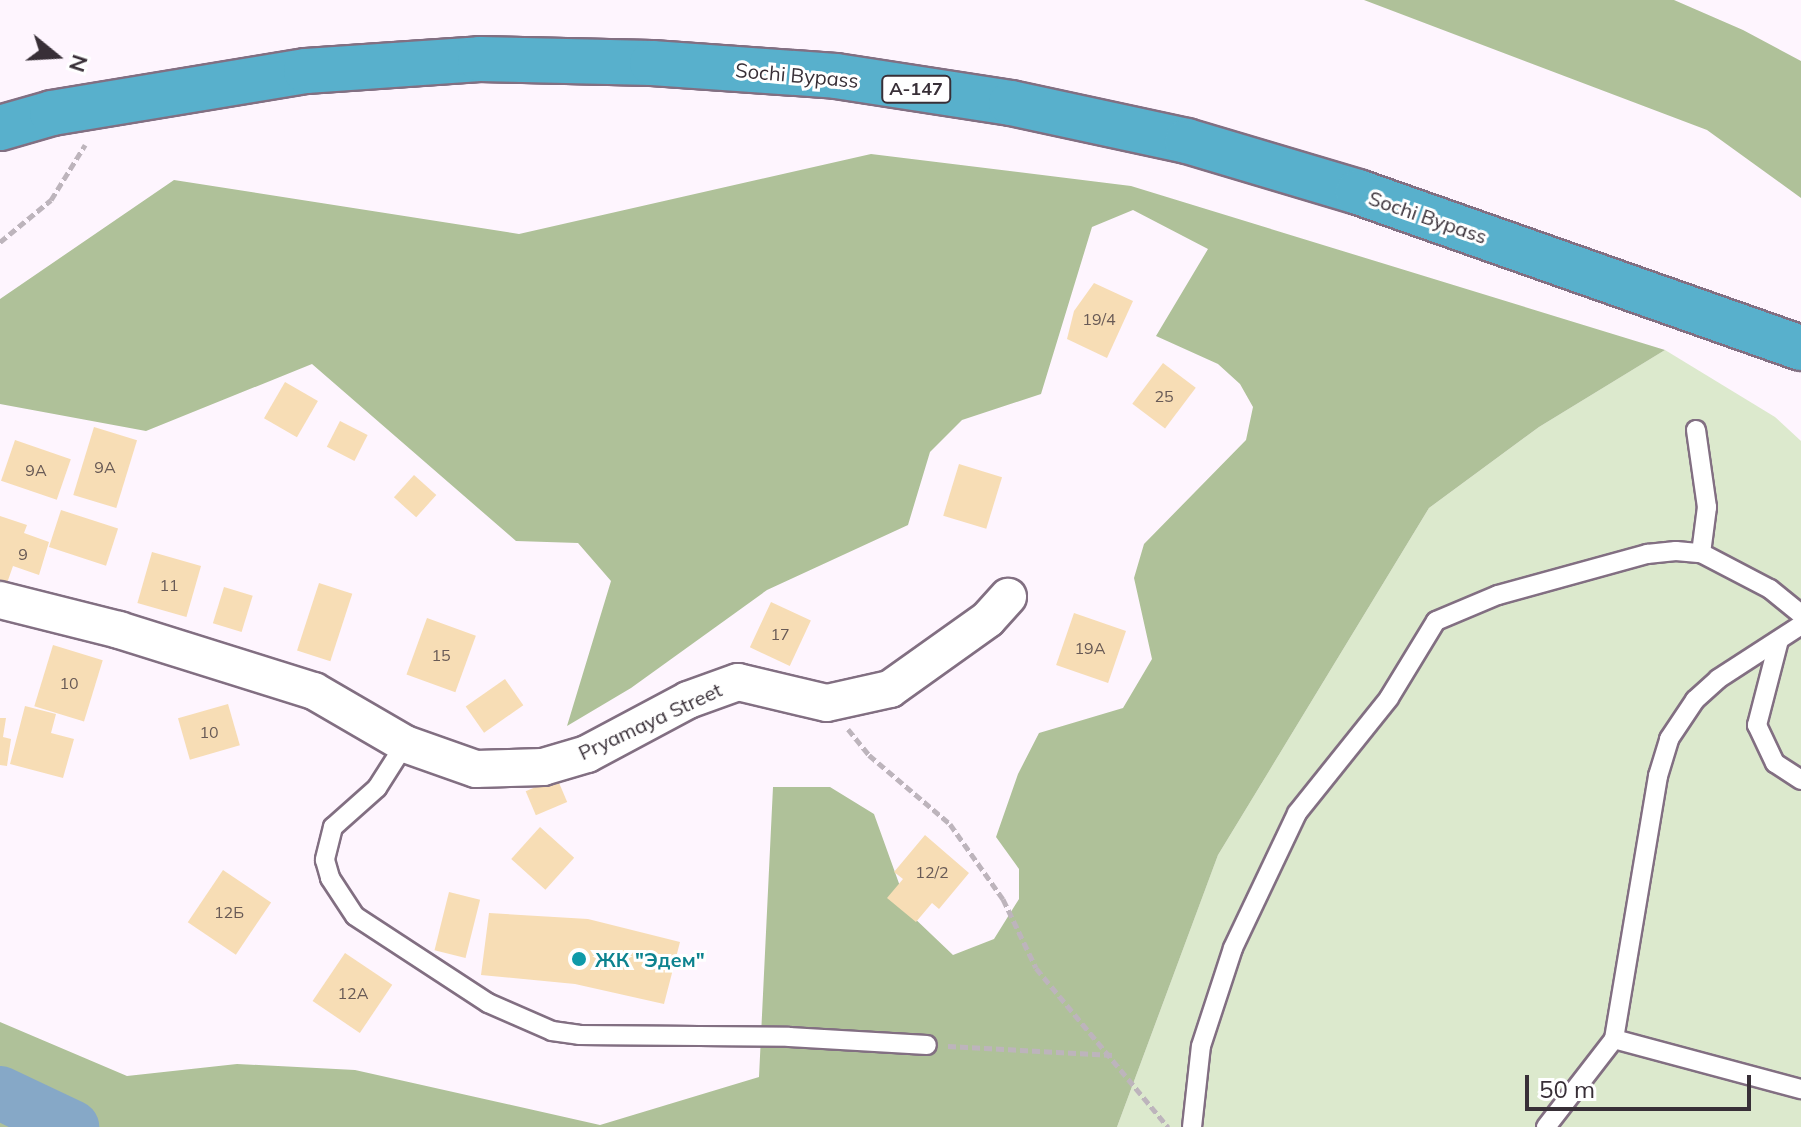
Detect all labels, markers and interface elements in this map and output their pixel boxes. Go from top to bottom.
north arrow [16,16,96,96]
text: N [63,51,95,76]
street label: Sochi Bypass [734,58,860,92]
road number: А-147 [880,75,952,103]
street label: Sochi Bypass [1366,186,1490,248]
house number: 19/4 [1082,309,1116,329]
house number: 25 [1154,386,1174,406]
house number: 9А [94,457,116,477]
house number: 9А [25,460,47,480]
house number: 9 [18,544,28,564]
house number: 11 [159,575,179,595]
house number: 17 [770,624,790,644]
house number: 19А [1075,638,1105,658]
house number: 15 [431,645,451,665]
house number: 10 [59,673,79,693]
street label: Pryamaya Street [574,677,726,765]
house number: 10 [199,722,219,742]
house number: 12/2 [915,862,949,882]
house number: 12Б [214,902,244,922]
place label: ЖК "Эдем" [595,947,705,971]
marker: ЖК "Эдем" [570,950,588,968]
house number: 12А [338,983,368,1003]
scale bar [1529,1059,1755,1109]
text: 50 m [1539,1074,1595,1104]

